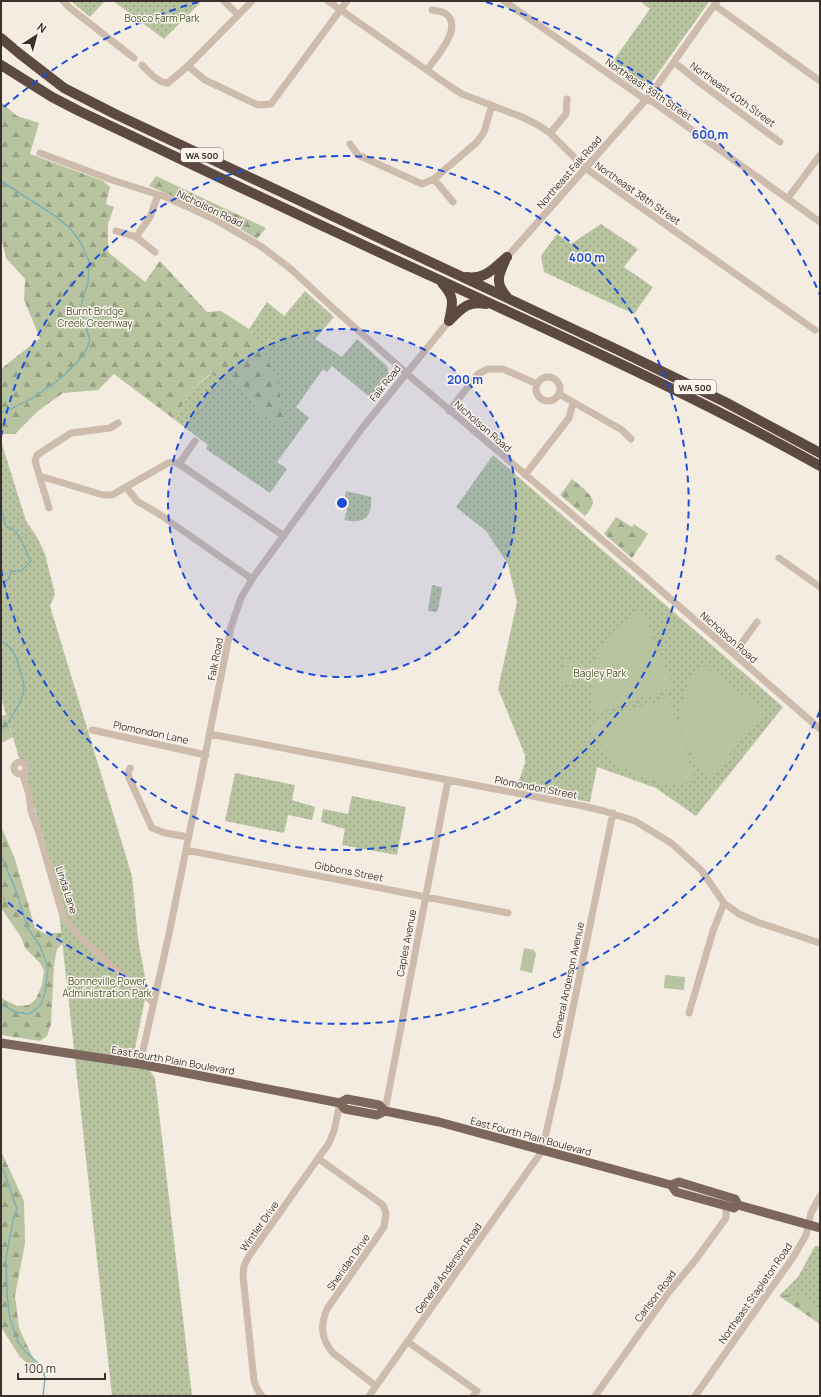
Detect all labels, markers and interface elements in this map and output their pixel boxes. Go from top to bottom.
park label: Bosco Farm Park [125,11,201,25]
north arrow [16,16,56,56]
text: N [35,19,50,36]
street label: Northeast 39th Street [603,55,695,123]
street label: Northeast 40th Street [688,58,778,130]
text: 600 m [692,126,728,143]
street label: Northeast Falk Road [533,133,605,211]
road number: WA 500 [181,148,223,162]
street label: Northeast 38th Street [592,158,684,228]
street label: Nicholson Road [175,186,245,230]
text: 400 m [569,249,605,266]
park label: Burnt Bridge Creek Greenway [57,304,133,330]
street label: Falk Road [366,362,404,404]
text: 200 m [447,371,483,388]
road number: WA 500 [674,380,716,394]
street label: Nicholson Road [451,397,515,455]
centre of rings [335,496,349,510]
street label: Nicholson Road [697,608,761,666]
street label: Falk Road [204,636,226,682]
park label: Bagley Park [574,666,627,680]
street label: Plomondon Lane [112,717,190,747]
street label: Plomondon Street [494,772,578,802]
street label: Gibbons Street [313,857,385,885]
street label: Linda Lane [53,864,81,916]
street label: Caples Avenue [393,908,419,978]
street label: General Anderson Avenue [549,920,587,1039]
park label: Bonneville Power Administration Park [62,974,153,1000]
street label: East Fourth Plain Boulevard [110,1042,236,1078]
street label: East Fourth Plain Boulevard [469,1113,593,1159]
street label: Wintler Drive [236,1198,282,1254]
street label: General Anderson Road [411,1220,485,1316]
street label: Sheridan Drive [323,1231,373,1293]
street label: Northeast Stapleton Road [715,1240,795,1346]
street label: Carlson Road [631,1267,679,1325]
scale bar [18,1355,105,1381]
text: 100 m [24,1360,56,1377]

